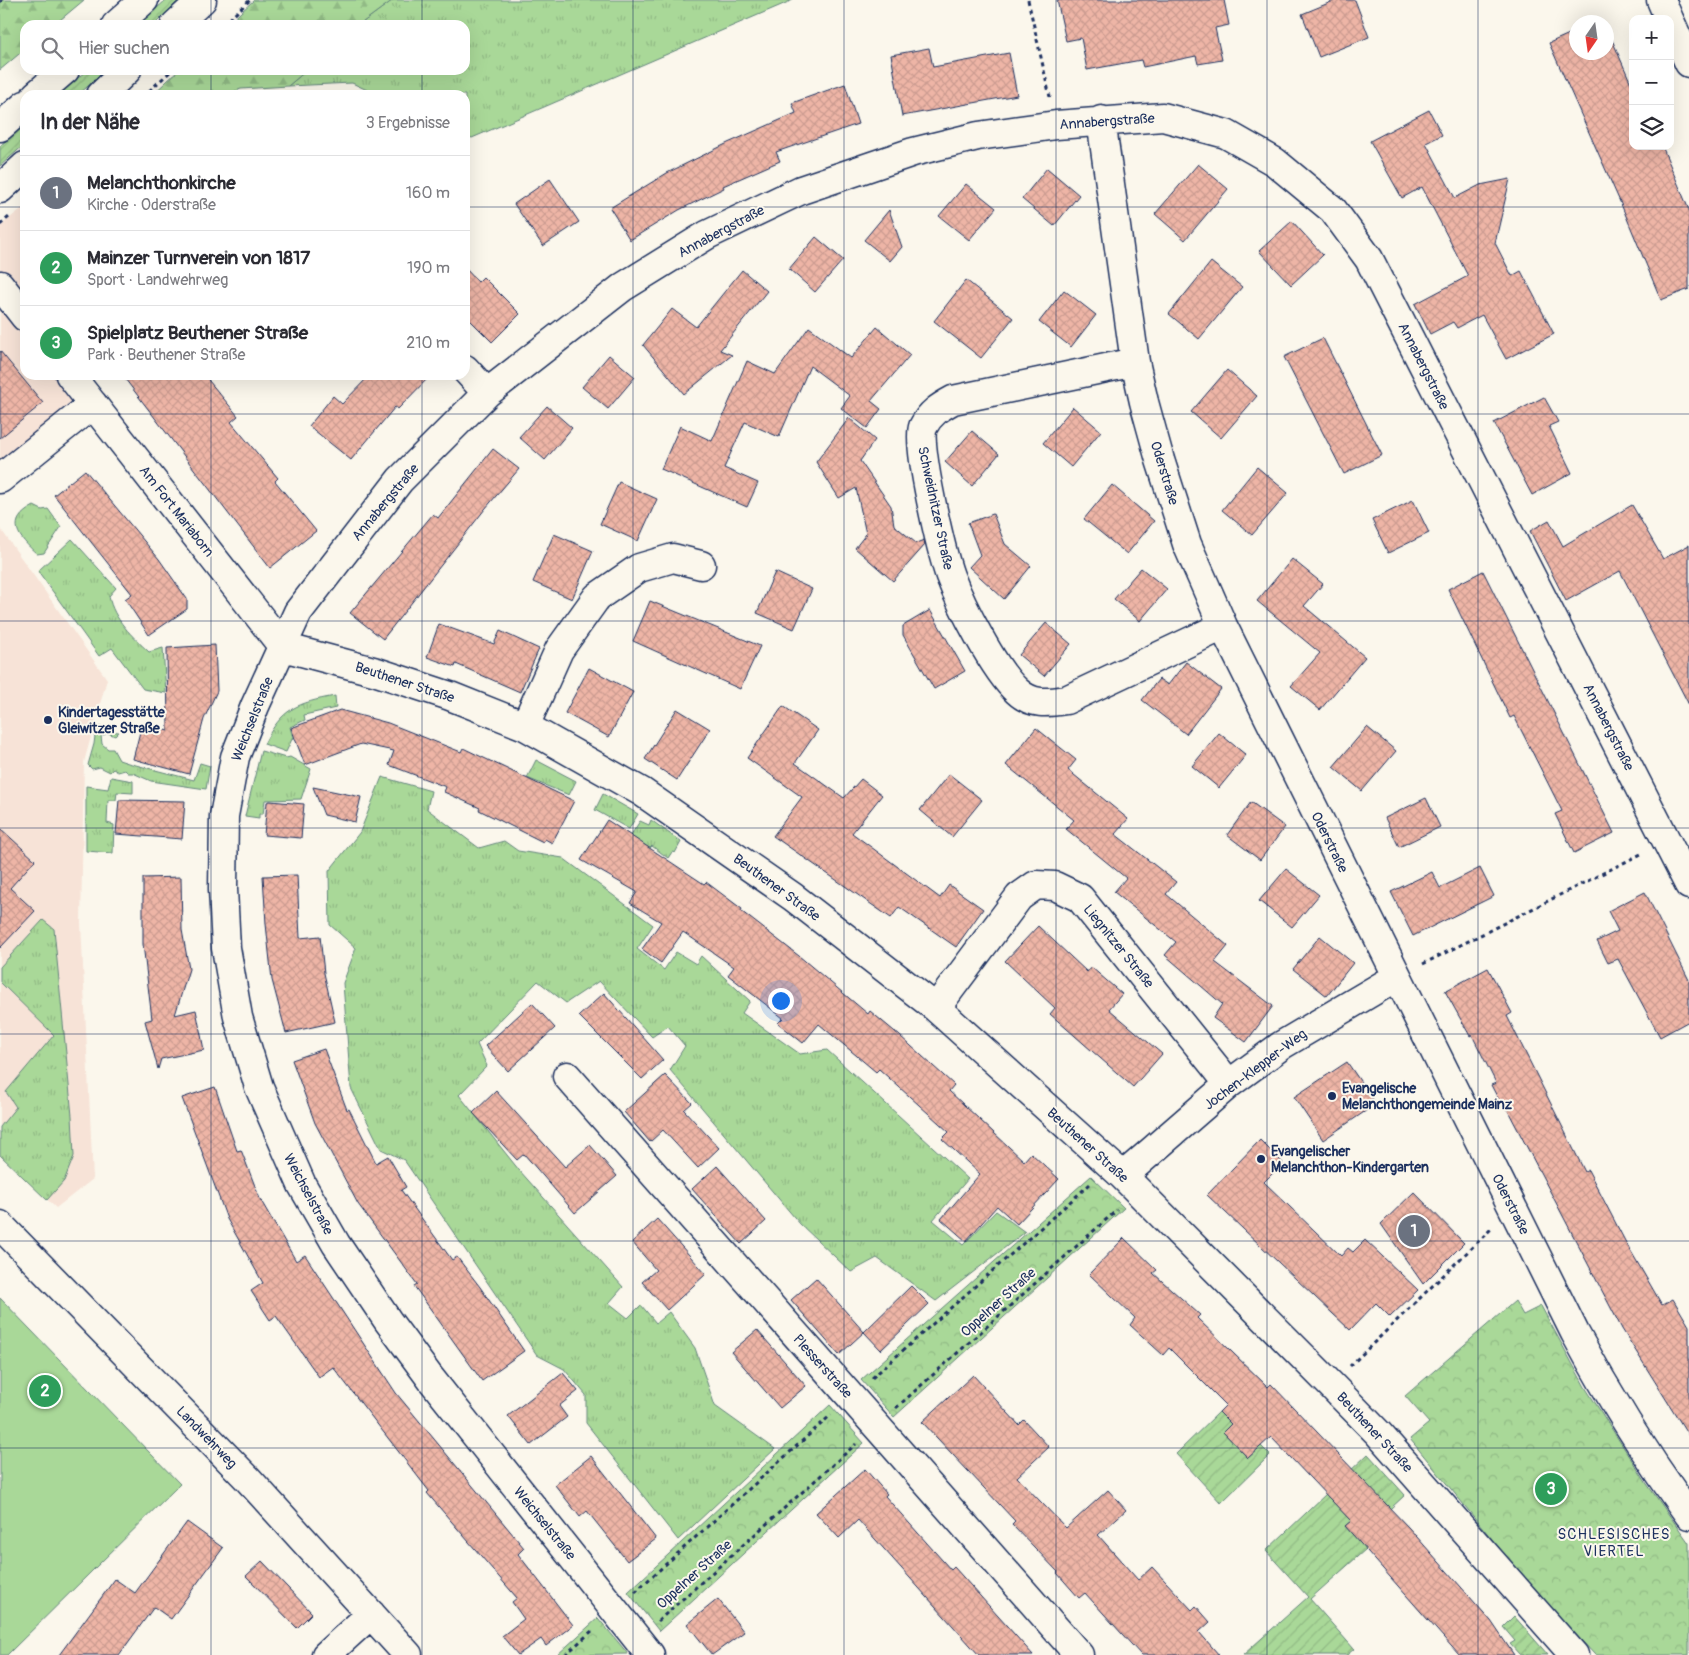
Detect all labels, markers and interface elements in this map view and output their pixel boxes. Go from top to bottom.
north arrow [1569,15,1614,60]
map controls [1629,15,1674,150]
button: + [1629,15,1674,60]
search box [20,20,470,75]
icon: search [38,34,66,62]
text: Hier suchen [78,36,170,60]
button: − [1629,60,1674,105]
button: layers [1629,105,1674,150]
text: In der Nähe [40,109,140,136]
street label: Annabergstraße [1059,110,1155,133]
text: 3 Ergebnisse [366,113,450,133]
text: Melanchthonkirche [87,171,236,195]
text: 1 [53,183,59,203]
text: 160 m [406,183,450,203]
text: Kirche · Oderstraße [87,195,216,215]
street label: Annabergstraße [675,202,767,261]
text: Mainzer Turnverein von 1817 [87,246,310,270]
text: 2 [52,258,60,278]
text: 190 m [407,258,450,278]
text: Sport · Landwehrweg [87,270,228,290]
street label: Annabergstraße [1394,320,1453,413]
text: Spielplatz Beuthener Straße [87,321,308,345]
text: 3 [52,333,60,353]
text: 210 m [406,333,450,353]
text: Park · Beuthener Straße [87,345,245,365]
street label: Oderstraße [1147,439,1182,507]
street label: Schweidnitzer Straße [914,445,957,571]
street label: Annabergstraße [348,460,423,544]
street label: Am Fort Mariaborn [136,462,218,560]
street label: Beuthener Straße [353,658,457,707]
street label: Weichselstraße [228,674,277,764]
street label: Annabergstraße [1579,681,1638,774]
place label: Kindertagesstätte Gleiwitzer Straße [58,704,166,737]
marker: Kindertagesstätte Gleiwitzer Straße [42,714,54,726]
street label: Oderstraße [1308,809,1352,876]
street label: Beuthener Straße [730,850,824,925]
street label: Liegnitzer Straße [1080,901,1158,992]
your location [768,988,794,1014]
street label: Jochen-Klepper-Weg [1201,1025,1310,1114]
place label: Evangelische Melanchthongemeinde Mainz [1342,1080,1513,1113]
marker: Evangelische Melanchthongemeinde Mainz [1326,1090,1338,1102]
street label: Beuthener Straße [1044,1104,1132,1186]
place label: Evangelischer Melanchthon-Kindergarten [1271,1143,1429,1176]
street label: Weichselstraße [280,1151,337,1238]
marker: Evangelischer Melanchthon-Kindergarten [1255,1153,1267,1165]
street label: Oderstraße [1488,1171,1533,1237]
pin: 1 [1398,1212,1430,1250]
street label: Oppelner Straße [957,1264,1039,1340]
street label: Plesserstraße [789,1331,856,1402]
pin: 2 [29,1372,61,1410]
street label: Beuthener Straße [1333,1389,1416,1476]
street label: Landwehrweg [173,1403,241,1472]
pin: 3 [1535,1470,1567,1508]
street label: Weichselstraße [510,1483,579,1563]
district label: SCHLESISCHES VIERTEL [1558,1525,1670,1561]
street label: Oppelner Straße [653,1536,735,1612]

